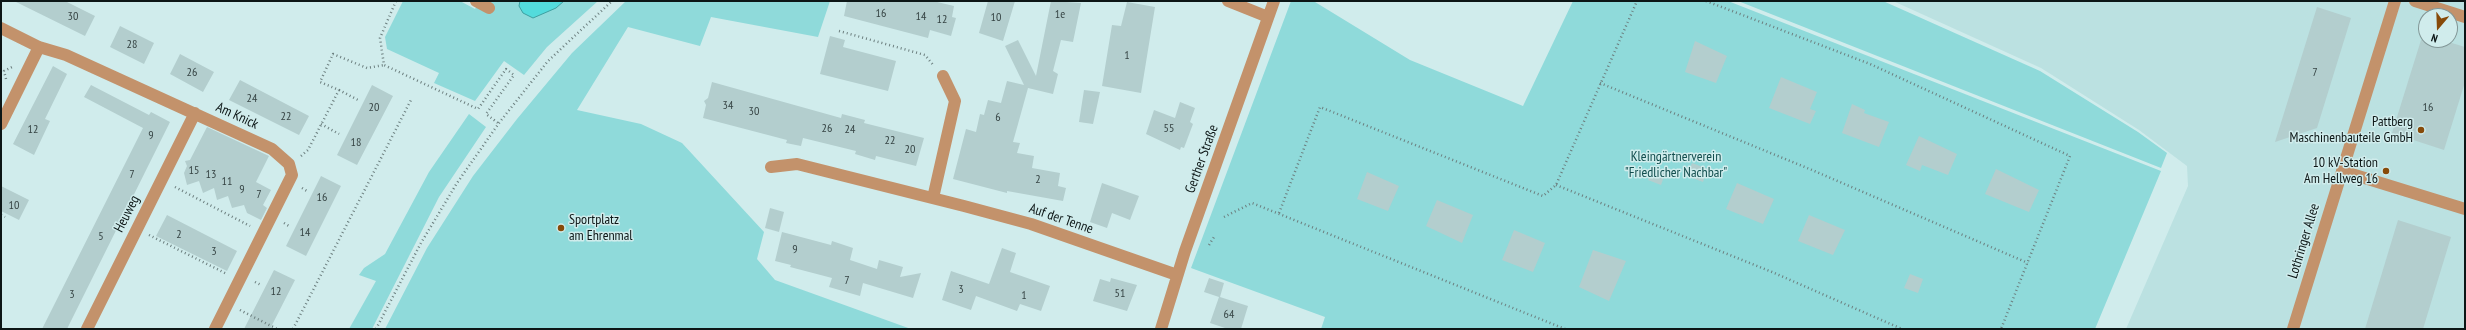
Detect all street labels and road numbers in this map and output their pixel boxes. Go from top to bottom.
street label: Am Knick [213,99,261,133]
street label: Gerther Straße [1182,123,1222,195]
street label: Heuweg [111,193,143,235]
street label: Auf der Tenne [1027,200,1095,238]
street label: Lothringer Allee [2285,201,2323,281]

